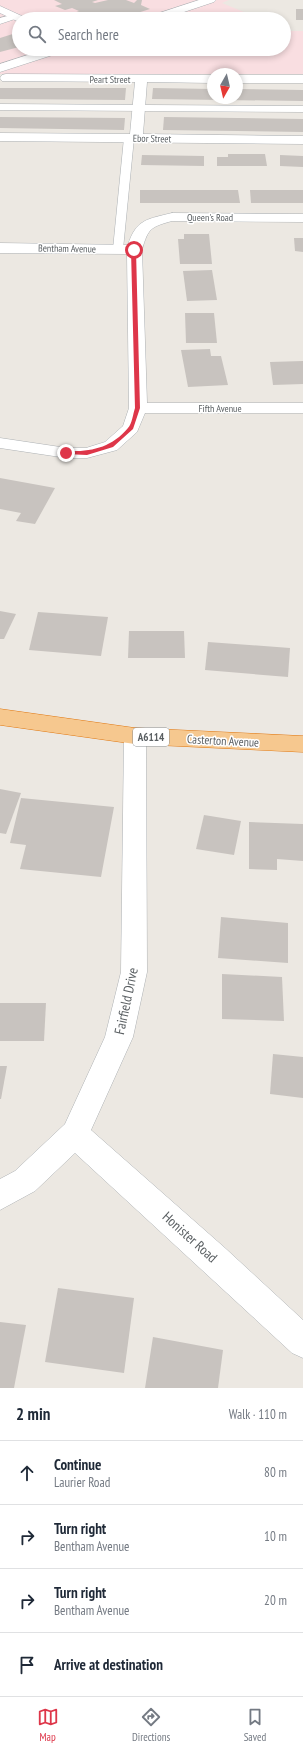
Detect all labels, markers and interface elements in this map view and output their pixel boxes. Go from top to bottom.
search box [12,12,291,56]
icon: search [26,23,48,45]
text: Search here [58,25,119,44]
north arrow [207,68,243,104]
street label: Peart Street [90,73,131,86]
street label: Ebor Street [133,132,172,145]
street label: Queen's Road [187,211,233,224]
street label: Bentham Avenue [38,241,96,256]
route start [125,241,143,259]
street label: Fifth Avenue [198,402,242,415]
route end [57,444,75,462]
road number: A6114 [133,728,169,746]
street label: Casterton Avenue [187,731,259,750]
street label: Fairfield Drive [110,966,142,1036]
street label: Honister Road [159,1208,221,1266]
text: 2 min [16,1403,50,1425]
text: Walk · 110 m [229,1406,287,1423]
text: Continue [54,1455,101,1474]
icon: ahead [16,1462,38,1484]
text: 80 m [264,1464,287,1481]
text: Laurier Road [54,1474,110,1491]
text: Turn right [54,1519,106,1538]
icon: right [16,1526,38,1548]
text: 10 m [264,1528,287,1545]
text: Bentham Avenue [54,1538,129,1555]
text: Turn right [54,1583,106,1602]
icon: right [16,1590,38,1612]
text: 20 m [264,1592,287,1609]
text: Bentham Avenue [54,1602,129,1619]
icon: arrive [16,1654,38,1676]
text: Arrive at destination [54,1655,163,1674]
tab: Map [37,1706,59,1744]
tab: Directions [132,1706,170,1744]
tab: Saved [244,1706,266,1744]

